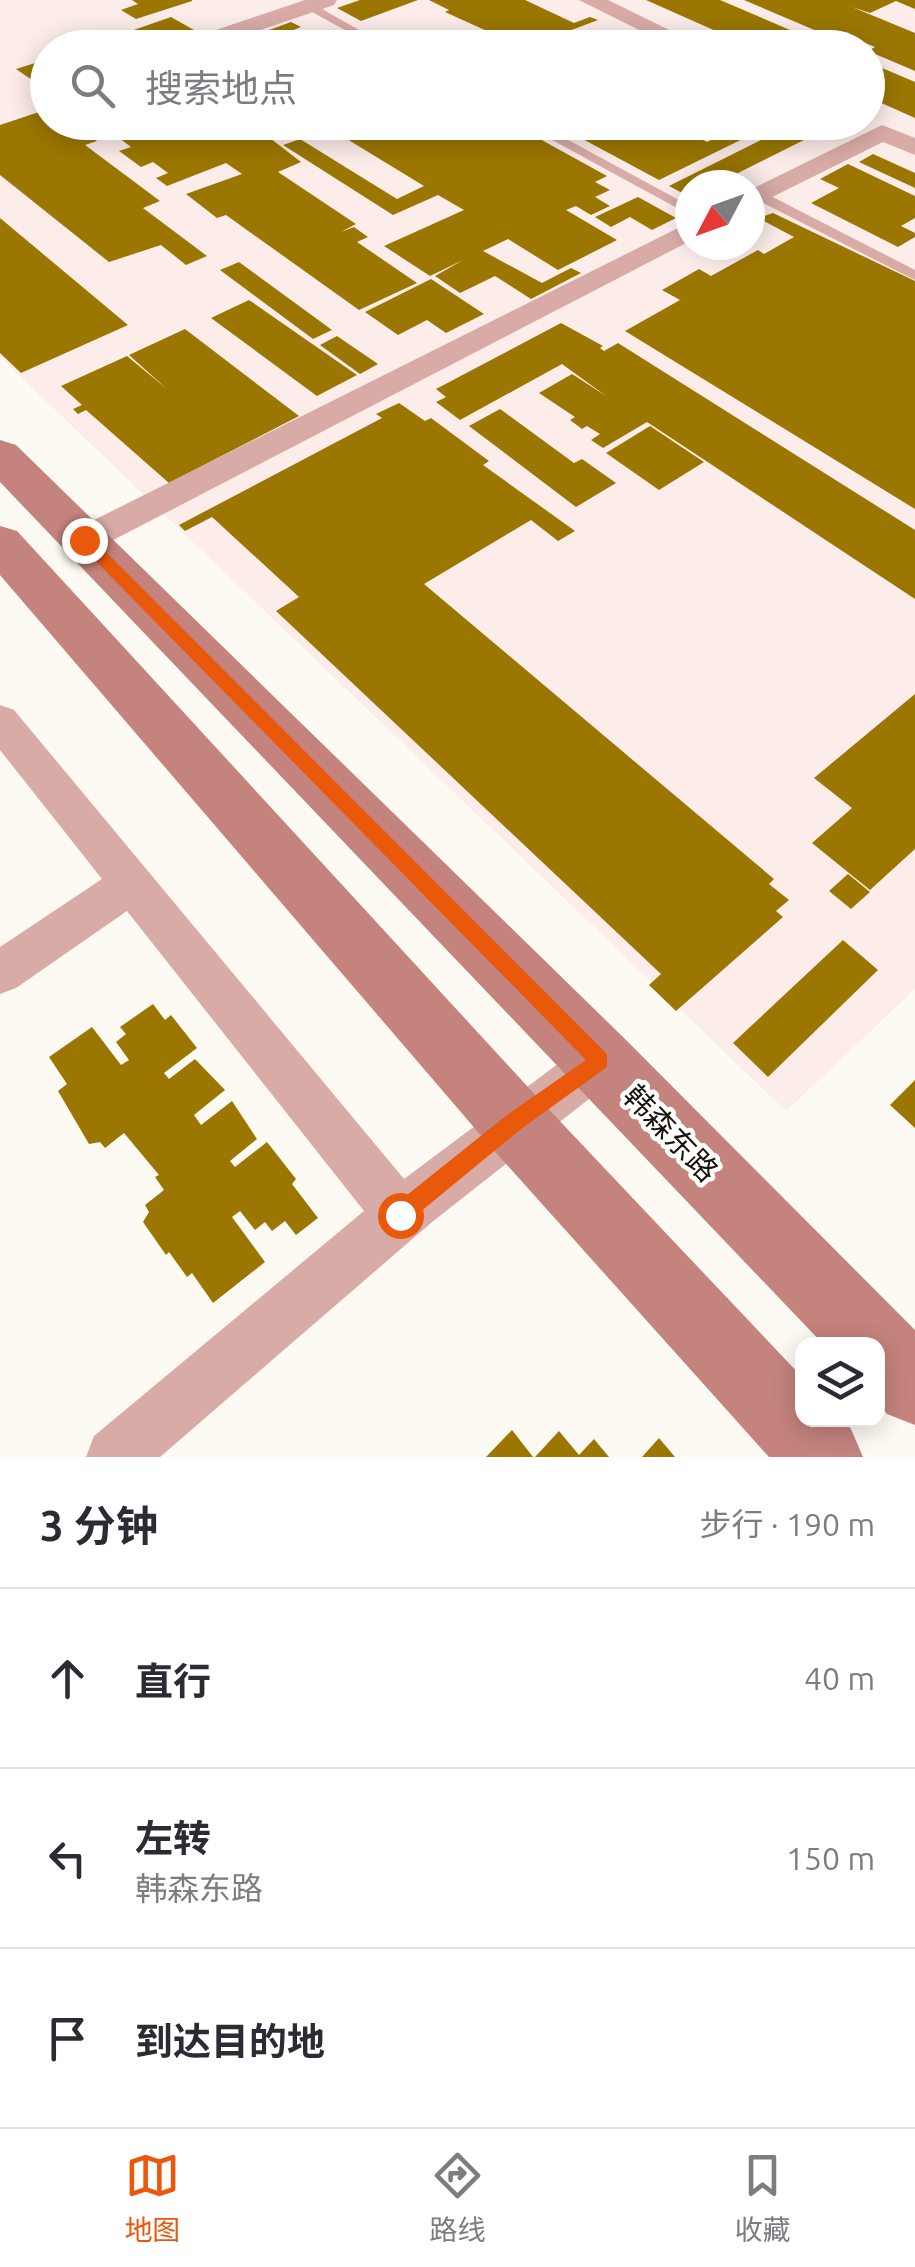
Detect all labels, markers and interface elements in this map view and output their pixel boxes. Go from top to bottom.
search box [30,30,885,140]
icon: search [65,58,120,113]
text: 搜索地点 [145,67,297,109]
north arrow [675,170,765,260]
route end [62,518,108,564]
street label: 韩森东路 [617,1078,725,1188]
route start [378,1193,424,1239]
map controls [795,1337,885,1427]
button: layers [795,1337,885,1427]
text: 3 分钟 [40,1502,158,1549]
text: 步行 · 190 m [699,1506,875,1542]
icon: ahead [40,1651,95,1706]
text: 直行 [135,1660,211,1702]
text: 40 m [804,1660,875,1696]
text: 左转 [135,1817,211,1859]
icon: left [40,1831,95,1886]
text: 150 m [786,1840,875,1876]
text: 韩森东路 [135,1870,263,1906]
icon: arrive [40,2011,95,2066]
text: 到达目的地 [135,2020,325,2062]
tab: 地图 [124,2148,181,2248]
tab: 路线 [429,2148,486,2248]
tab: 收藏 [734,2148,791,2248]

